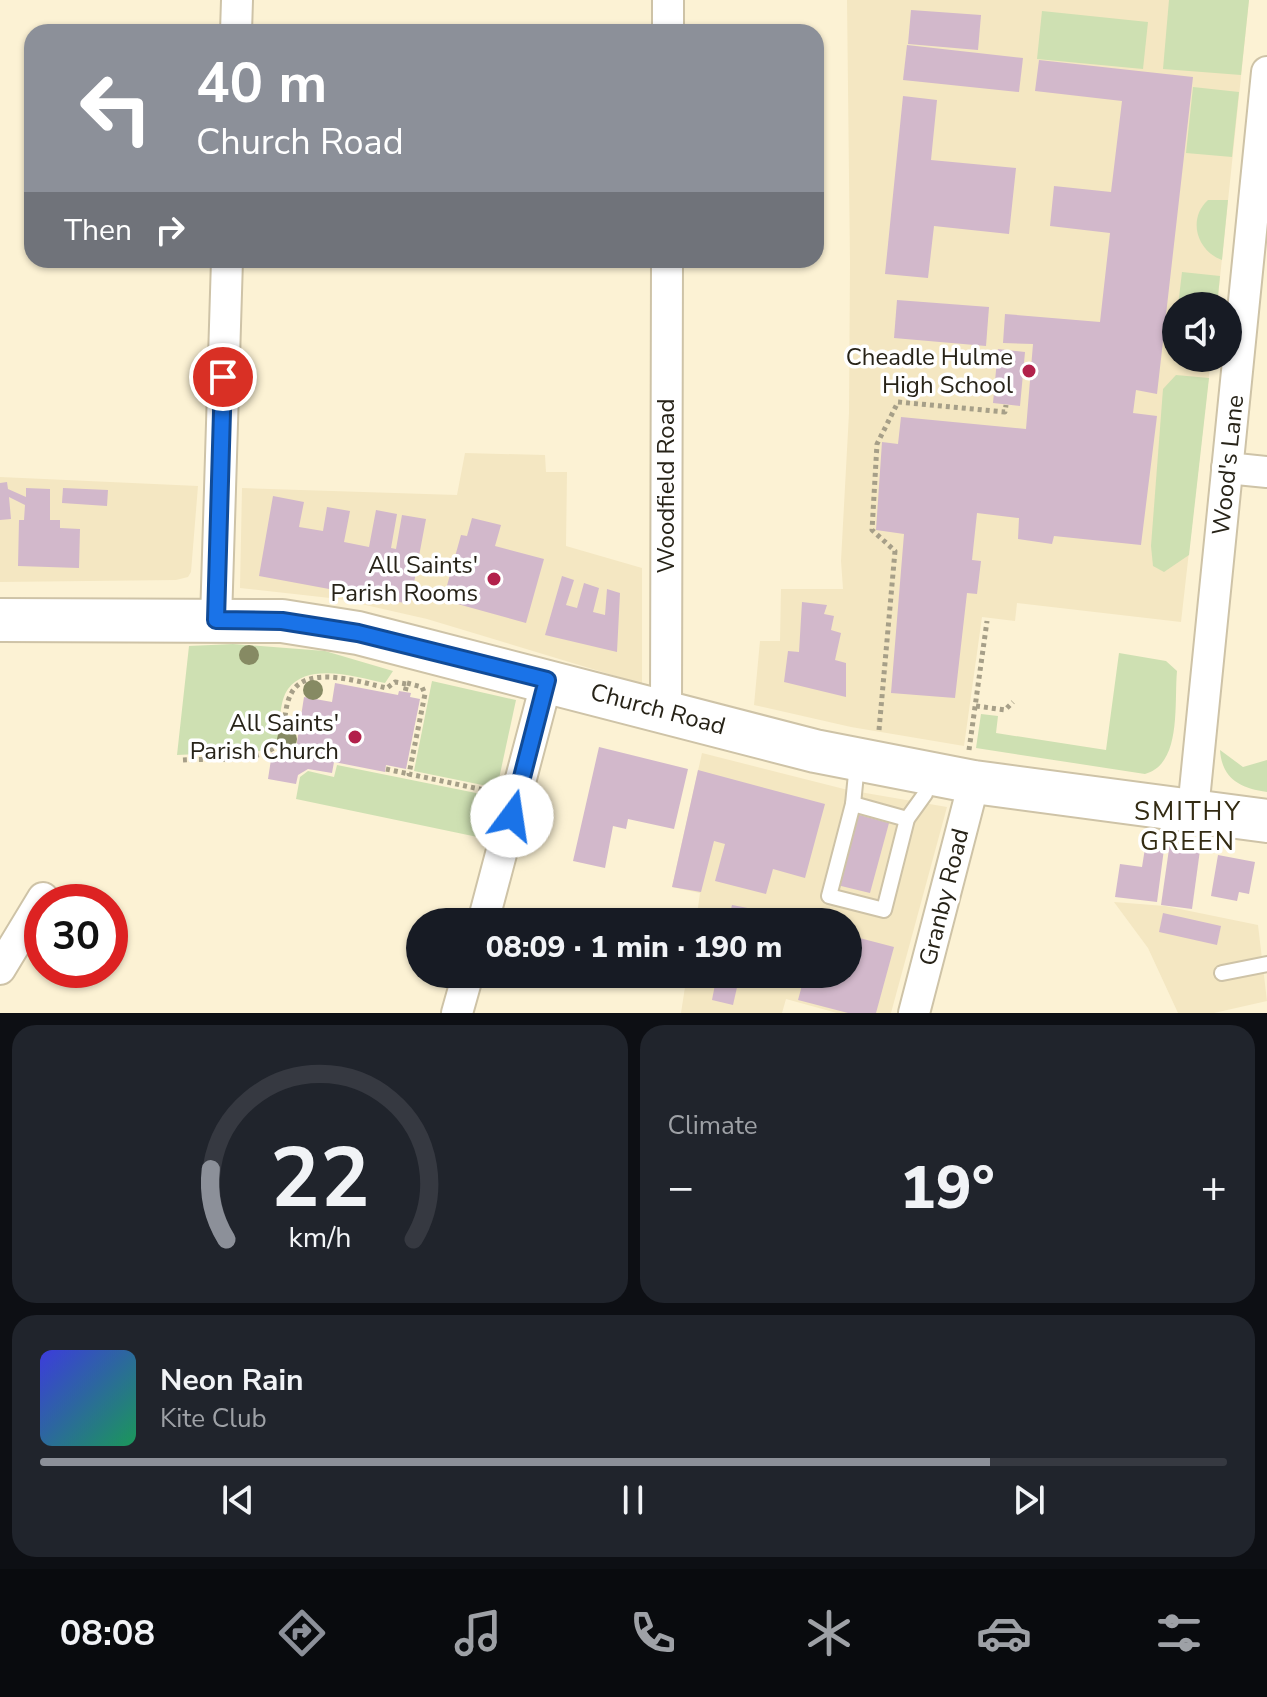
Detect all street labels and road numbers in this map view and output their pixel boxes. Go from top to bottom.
street label: Wood's Lane [1205,393,1251,537]
street label: Woodfield Road [650,399,682,573]
street label: Church Road [587,676,729,742]
street label: Granby Road [911,825,977,969]

